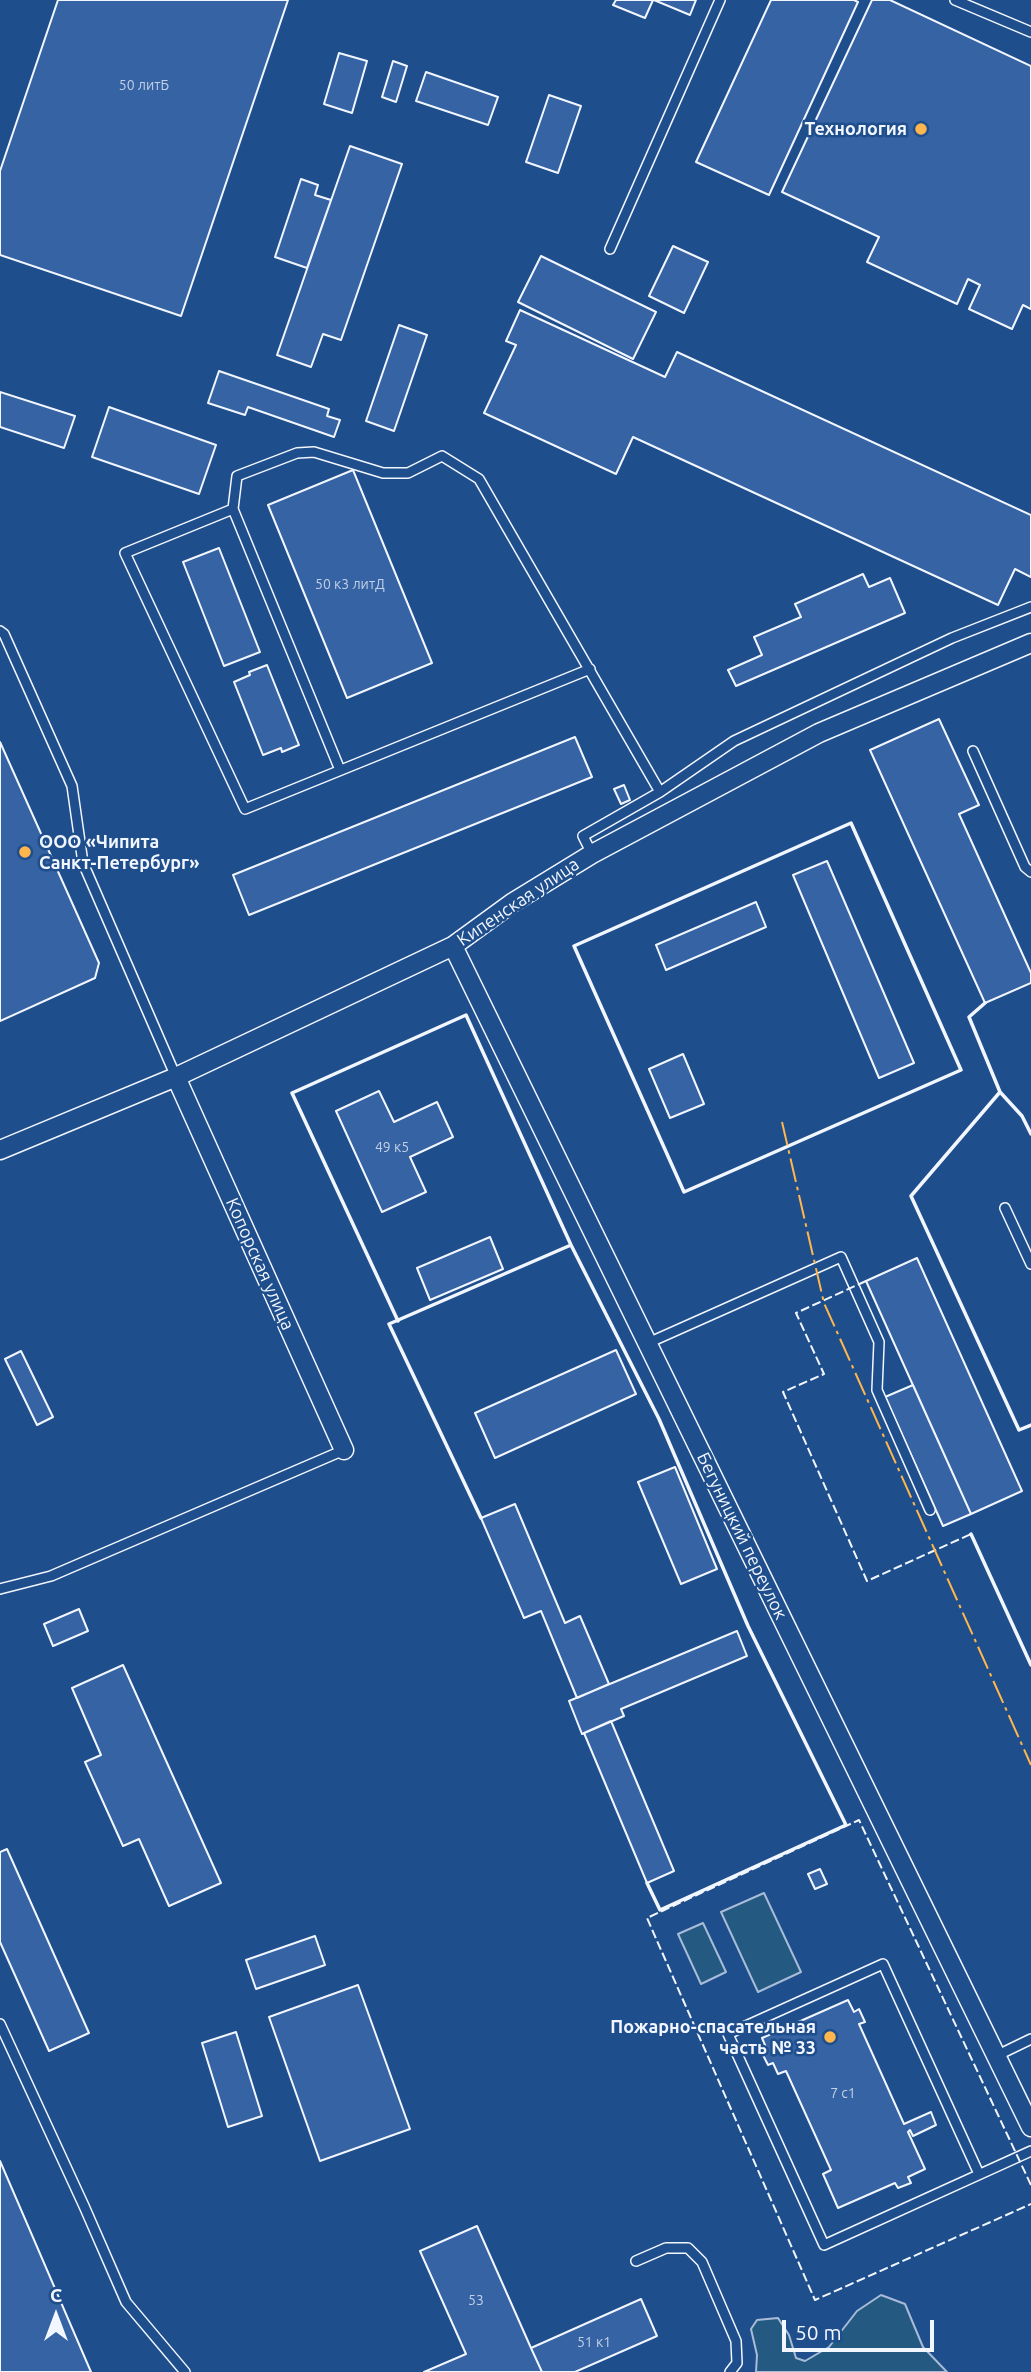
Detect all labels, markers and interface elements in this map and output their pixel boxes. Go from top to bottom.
house number: 50 литБ [119,77,169,93]
place label: Технология [804,118,907,140]
marker: Технология [913,121,929,137]
house number: 50 к3 литД [315,576,385,592]
place label: ООО «Чипита Санкт-Петербург» [39,831,199,874]
marker: ООО «Чипита Санкт-Петербург» [17,844,33,860]
street label: Кипенская улица [453,853,583,951]
house number: 49 к5 [375,1139,409,1155]
street label: Копорская улица [221,1194,299,1334]
street label: Бегуницкий переулок [692,1449,792,1623]
place label: Пожарно-спасательная часть № 33 [610,2016,816,2058]
marker: Пожарно-спасательная часть № 33 [822,2029,838,2045]
house number: 7 с1 [830,2085,856,2101]
north arrow [21,2281,91,2351]
text: С [50,2284,62,2306]
house number: 53 [468,2292,484,2308]
scale bar [786,2306,938,2350]
text: 50 m [795,2320,842,2344]
house number: 51 к1 [577,2334,611,2350]

